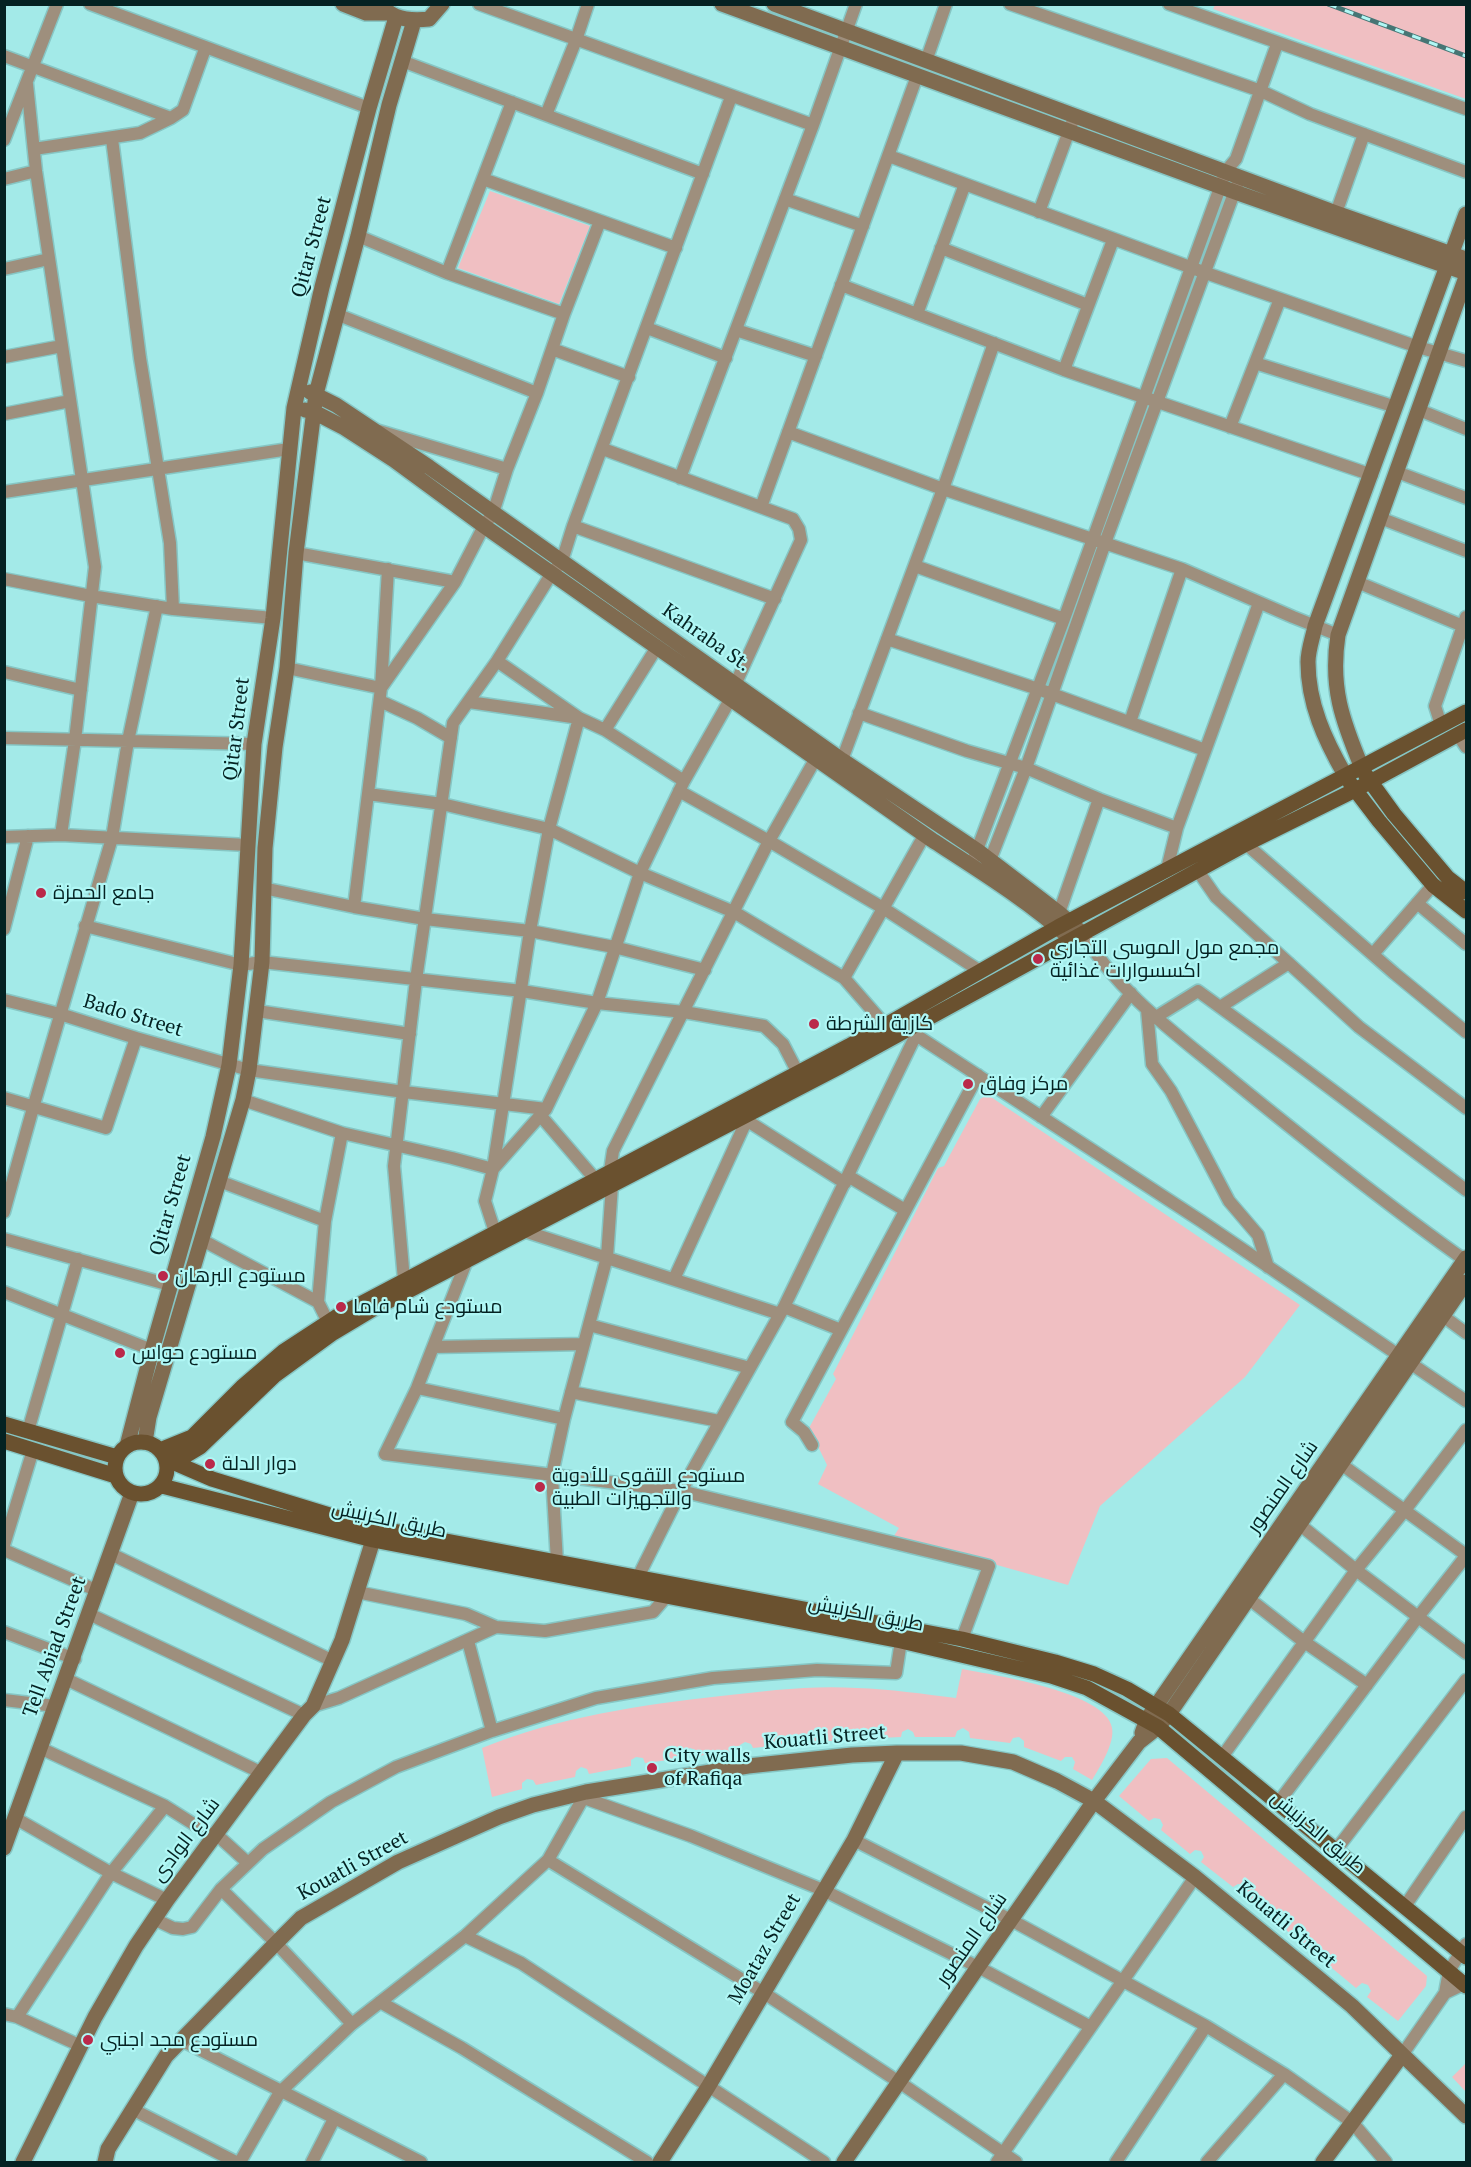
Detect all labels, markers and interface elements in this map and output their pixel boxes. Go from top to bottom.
street label: Qitar Street [287,194,337,300]
street label: Kahraba St. [657,599,755,677]
street label: Qitar Street [219,676,255,782]
place label: جامع الحمزة [53,881,154,905]
marker: جامع الحمزة [34,886,48,900]
place label: مجمع مول الموسى التجاري اكسسوارات غذائية [1050,936,1279,983]
marker: مجمع مول الموسى التجاري اكسسوارات غذائية [1031,952,1045,966]
street label: Bado Street [80,989,186,1043]
place label: كازية الشرطة [826,1012,933,1036]
marker: كازية الشرطة [807,1017,821,1031]
place label: مركز وفاق [980,1072,1068,1096]
marker: مركز وفاق [961,1077,975,1091]
street label: Qitar Street [145,1152,197,1258]
place label: مستودع البرهان [175,1264,306,1288]
marker: مستودع البرهان [156,1269,170,1283]
place label: مستودع شام فاما [353,1295,503,1319]
marker: مستودع شام فاما [334,1300,348,1314]
place label: مستودع حواس [132,1341,257,1365]
marker: مستودع حواس [113,1346,127,1360]
street label: شارع المنصور [1242,1436,1324,1538]
place label: دوار الدلة [222,1452,297,1476]
marker: دوار الدلة [203,1457,217,1471]
place label: مستودع التقوى للأدوية والتجهيزات الطبية [552,1464,745,1511]
marker: مستودع التقوى للأدوية والتجهيزات الطبية [533,1480,547,1494]
street label: طريق الكرنيش [329,1496,449,1544]
street label: Tell Abiad Street [18,1573,92,1721]
street label: طريق الكرنيش [806,1591,926,1637]
street label: Kouatli Street [763,1721,887,1755]
place label: City walls of Rafiqa [664,1744,751,1791]
marker: City walls of Rafiqa [645,1761,659,1775]
street label: طريق الكرنيش [1266,1786,1370,1880]
street label: شارع الوادى [147,1793,225,1887]
street label: Kouatli Street [294,1826,412,1906]
street label: Kouatli Street [1231,1877,1341,1973]
street label: شارع المنصور [931,1888,1013,1990]
street label: Moataz Street [724,1889,806,2009]
place label: مستودع مجد اجنبي [100,2028,258,2052]
marker: مستودع مجد اجنبي [81,2033,95,2047]

